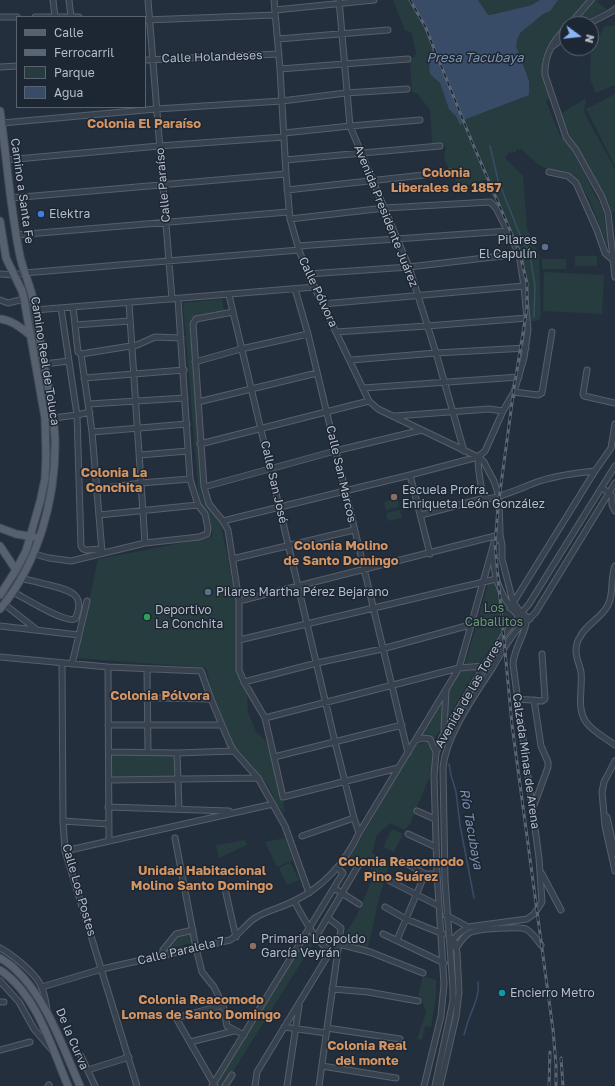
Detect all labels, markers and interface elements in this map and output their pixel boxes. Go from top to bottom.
legend [16,16,146,108]
north arrow [559,16,599,56]
text: Calle [54,25,83,40]
text: N [583,33,597,45]
text: Ferrocarril [54,45,114,60]
street label: Calle Holandeses [161,48,263,66]
water label: Presa Tacubaya [427,50,523,66]
text: Parque [54,65,95,80]
text: Agua [54,85,83,100]
district label: Colonia El Paraíso [87,116,201,132]
street label: Camino a Santa Fe [7,137,37,245]
street label: Avenida Presidente Juárez [351,143,421,289]
street label: Calle Paraíso [153,147,173,223]
district label: Colonia Liberales de 1857 [391,165,501,196]
place label: Elektra [49,207,90,221]
marker: Elektra [36,209,46,219]
place label: Pilares El Capulín [479,233,537,261]
marker: Pilares El Capulín [540,242,550,252]
street label: Calle Pólvora [295,255,341,329]
street label: Camino Real de Toluca [28,296,62,426]
street label: Calle San Marcos [323,424,359,524]
street label: Calle San José [257,439,291,525]
district label: Colonia La Conchita [81,465,147,496]
place label: Escuela Profra. Enriqueta León González [402,483,545,511]
marker: Escuela Profra. Enriqueta León González [389,492,399,502]
district label: Colonia Molino de Santo Domingo [284,538,398,569]
place label: Pilares Martha Pérez Bejarano [216,585,389,599]
marker: Pilares Martha Pérez Bejarano [203,587,213,597]
park label: Los Caballitos [465,601,523,629]
place label: Deportivo La Conchita [155,603,223,631]
marker: Deportivo La Conchita [142,612,152,622]
street label: Avenida de las Torres [432,638,506,750]
district label: Colonia Pólvora [110,688,210,704]
street label: Calzada Minas de Arena [509,692,543,830]
water label: Río Tacubaya [456,787,486,871]
street label: Calle Los Postes [59,842,99,938]
district label: Colonia Reacomodo Pino Suárez [338,854,464,885]
district label: Unidad Habitacional Molino Santo Domingo [131,863,273,894]
place label: Primaria Leopoldo García Veyrán [261,932,366,960]
street label: Calle Paralela 7 [136,934,226,968]
marker: Primaria Leopoldo García Veyrán [248,941,258,951]
place label: Encierro Metro [510,986,595,1000]
marker: Encierro Metro [497,988,507,998]
district label: Colonia Reacomodo Lomas de Santo Domingo [121,992,281,1023]
street label: De la Curva [53,1006,91,1072]
district label: Colonia Real del monte [327,1038,407,1069]

